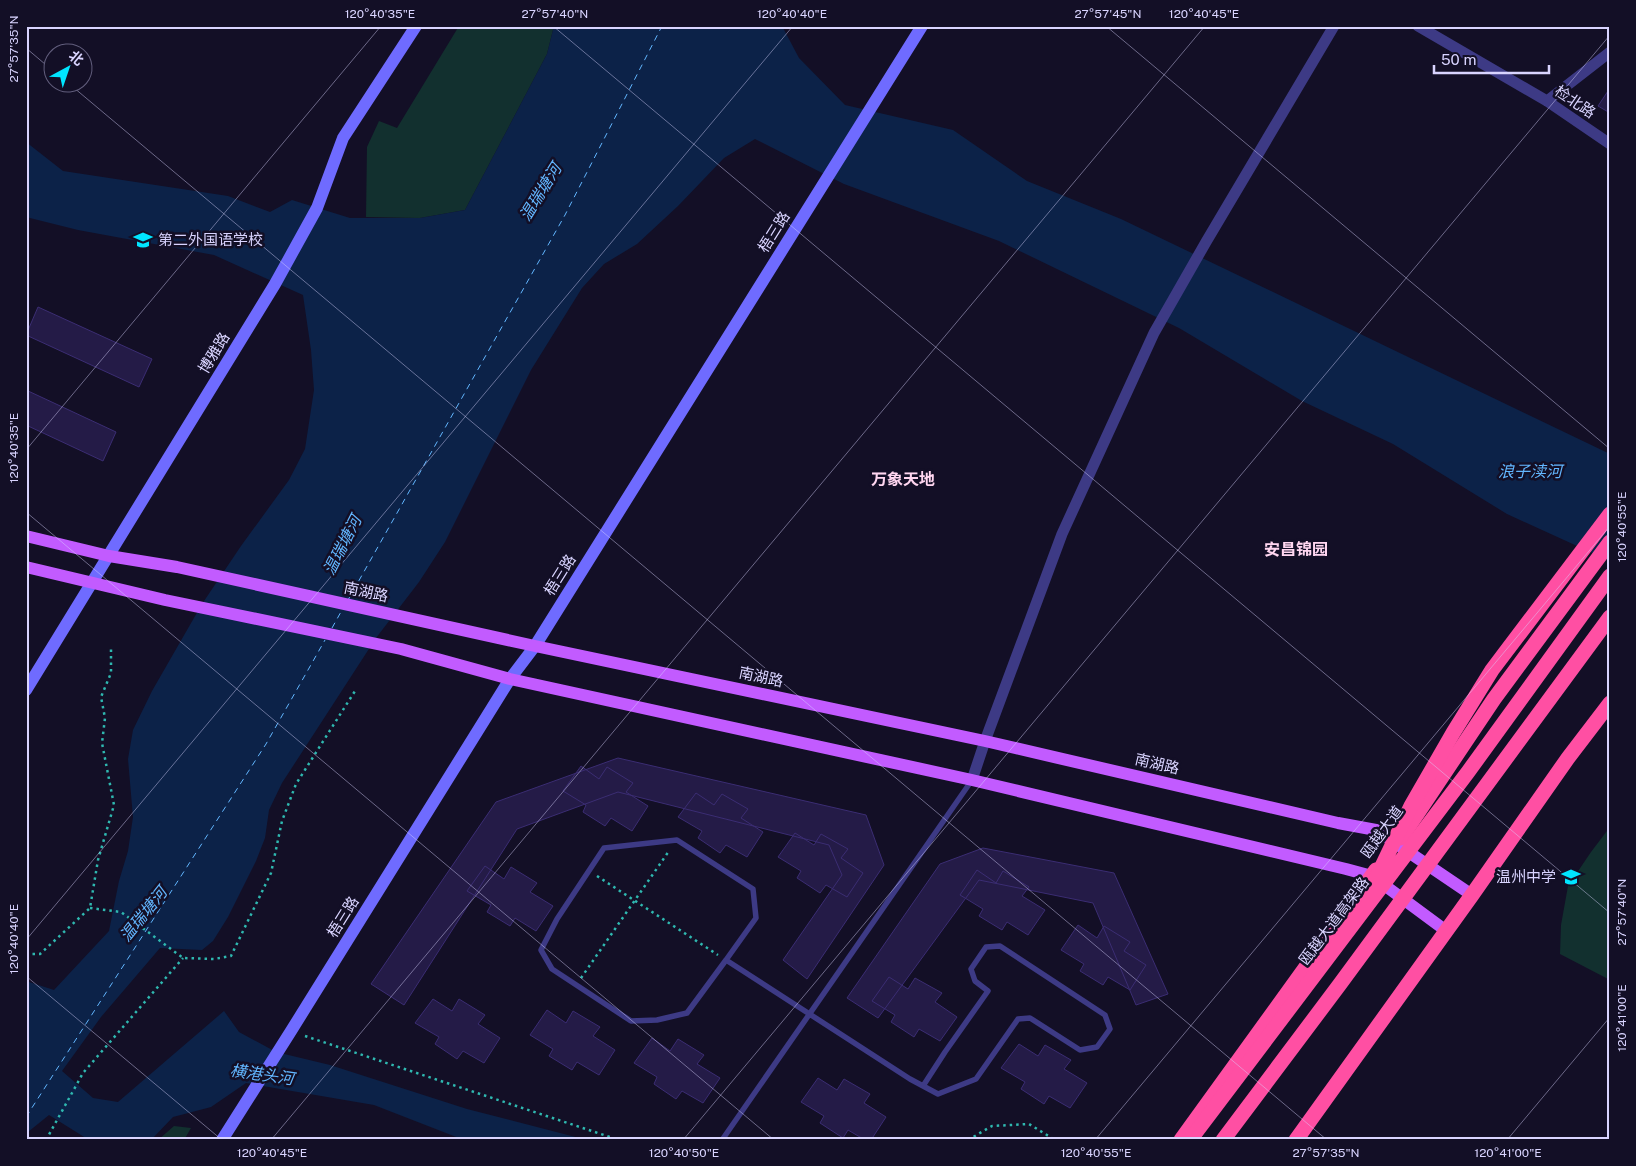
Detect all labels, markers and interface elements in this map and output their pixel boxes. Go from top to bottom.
text: 120°40'35"E [345,7,415,21]
text: 27°57'40"N [522,7,588,21]
text: 120°40'40"E [757,7,827,21]
text: 27°57'45"N [1074,7,1142,21]
text: 120°40'45"E [1169,7,1239,21]
text: 27°57'35"N [7,15,21,83]
north arrow [42,42,92,92]
scale bar [1434,42,1548,74]
text: 北 [66,47,87,69]
text: 50 m [1441,51,1476,68]
street label: 检北路 [1552,82,1599,121]
water label: 温瑞塘河 [515,158,567,224]
street label: 梧三路 [754,208,793,255]
school or university icon: 第二外国语学校 [132,229,154,251]
place label: 第二外国语学校 [158,231,263,248]
street label: 博雅路 [195,329,232,376]
text: 120°40'35"E [7,413,21,483]
water label: 浪子渎河 [1498,462,1565,481]
district label: 万象天地 [871,470,935,489]
text: 120°40'55"E [1615,492,1629,562]
water label: 温瑞塘河 [319,510,367,578]
district label: 安昌锦园 [1264,540,1328,559]
street label: 梧三路 [540,551,579,598]
street label: 南湖路 [342,579,390,605]
street label: 南湖路 [737,664,785,690]
street label: 南湖路 [1133,750,1181,777]
street label: 瓯越大道 [1357,802,1406,861]
school or university icon: 温州中学 [1560,866,1582,888]
place label: 温州中学 [1496,868,1556,885]
street label: 瓯越大道高架路 [1295,874,1372,968]
text: 27°57'40"N [1615,879,1629,945]
water label: 温瑞塘河 [116,881,173,945]
street label: 梧三路 [323,893,362,940]
text: 120°40'40"E [7,904,21,974]
text: 120°41'00"E [1615,984,1629,1052]
water label: 横港头河 [229,1061,298,1089]
text: 120°40'45"E [237,1146,307,1160]
text: 120°40'50"E [649,1146,719,1160]
text: 120°40'55"E [1061,1146,1131,1160]
text: 27°57'35"N [1292,1146,1360,1160]
text: 120°41'00"E [1474,1146,1542,1160]

